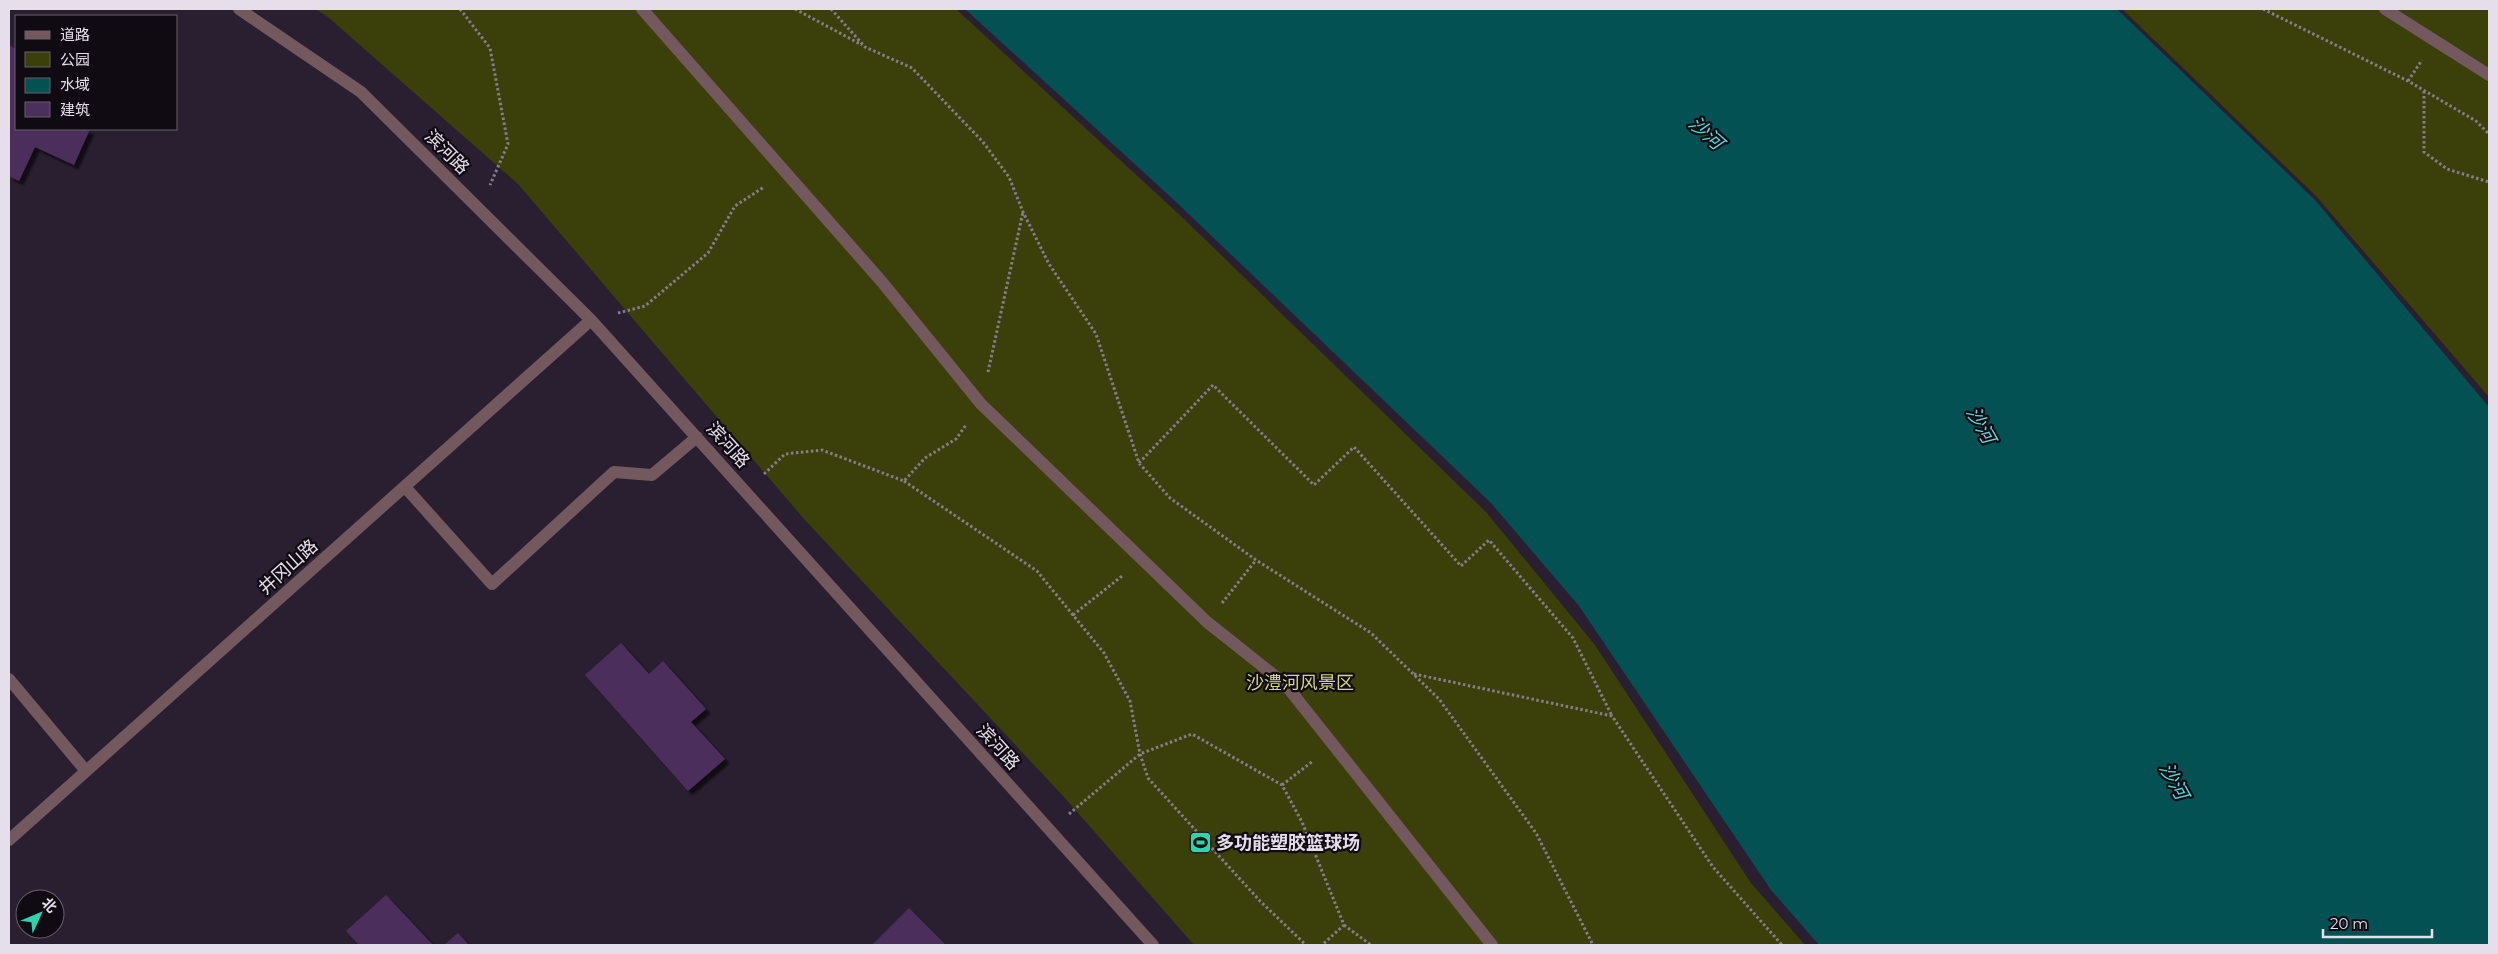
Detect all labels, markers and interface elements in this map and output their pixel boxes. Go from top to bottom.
legend [15,15,178,130]
text: 道路 [60,25,90,44]
text: 公园 [60,50,90,69]
text: 水域 [60,75,90,94]
text: 建筑 [60,100,90,119]
water label: 沙河 [1684,112,1731,157]
street label: 滨河路 [420,125,474,179]
water label: 沙河 [1962,403,2002,451]
street label: 滨河路 [702,418,754,472]
street label: 井冈山路 [254,535,322,599]
park label: 沙澧河风景区 [1246,672,1354,694]
street label: 滨河路 [972,720,1024,774]
water label: 沙河 [2155,759,2195,807]
sports icon: 多功能塑胶篮球场 [1188,831,1212,855]
place label: 多功能塑胶篮球场 [1216,832,1360,854]
north arrow [15,889,65,939]
text: 北 [38,894,61,916]
scale bar [2323,906,2432,938]
text: 20 m [2330,914,2368,933]

